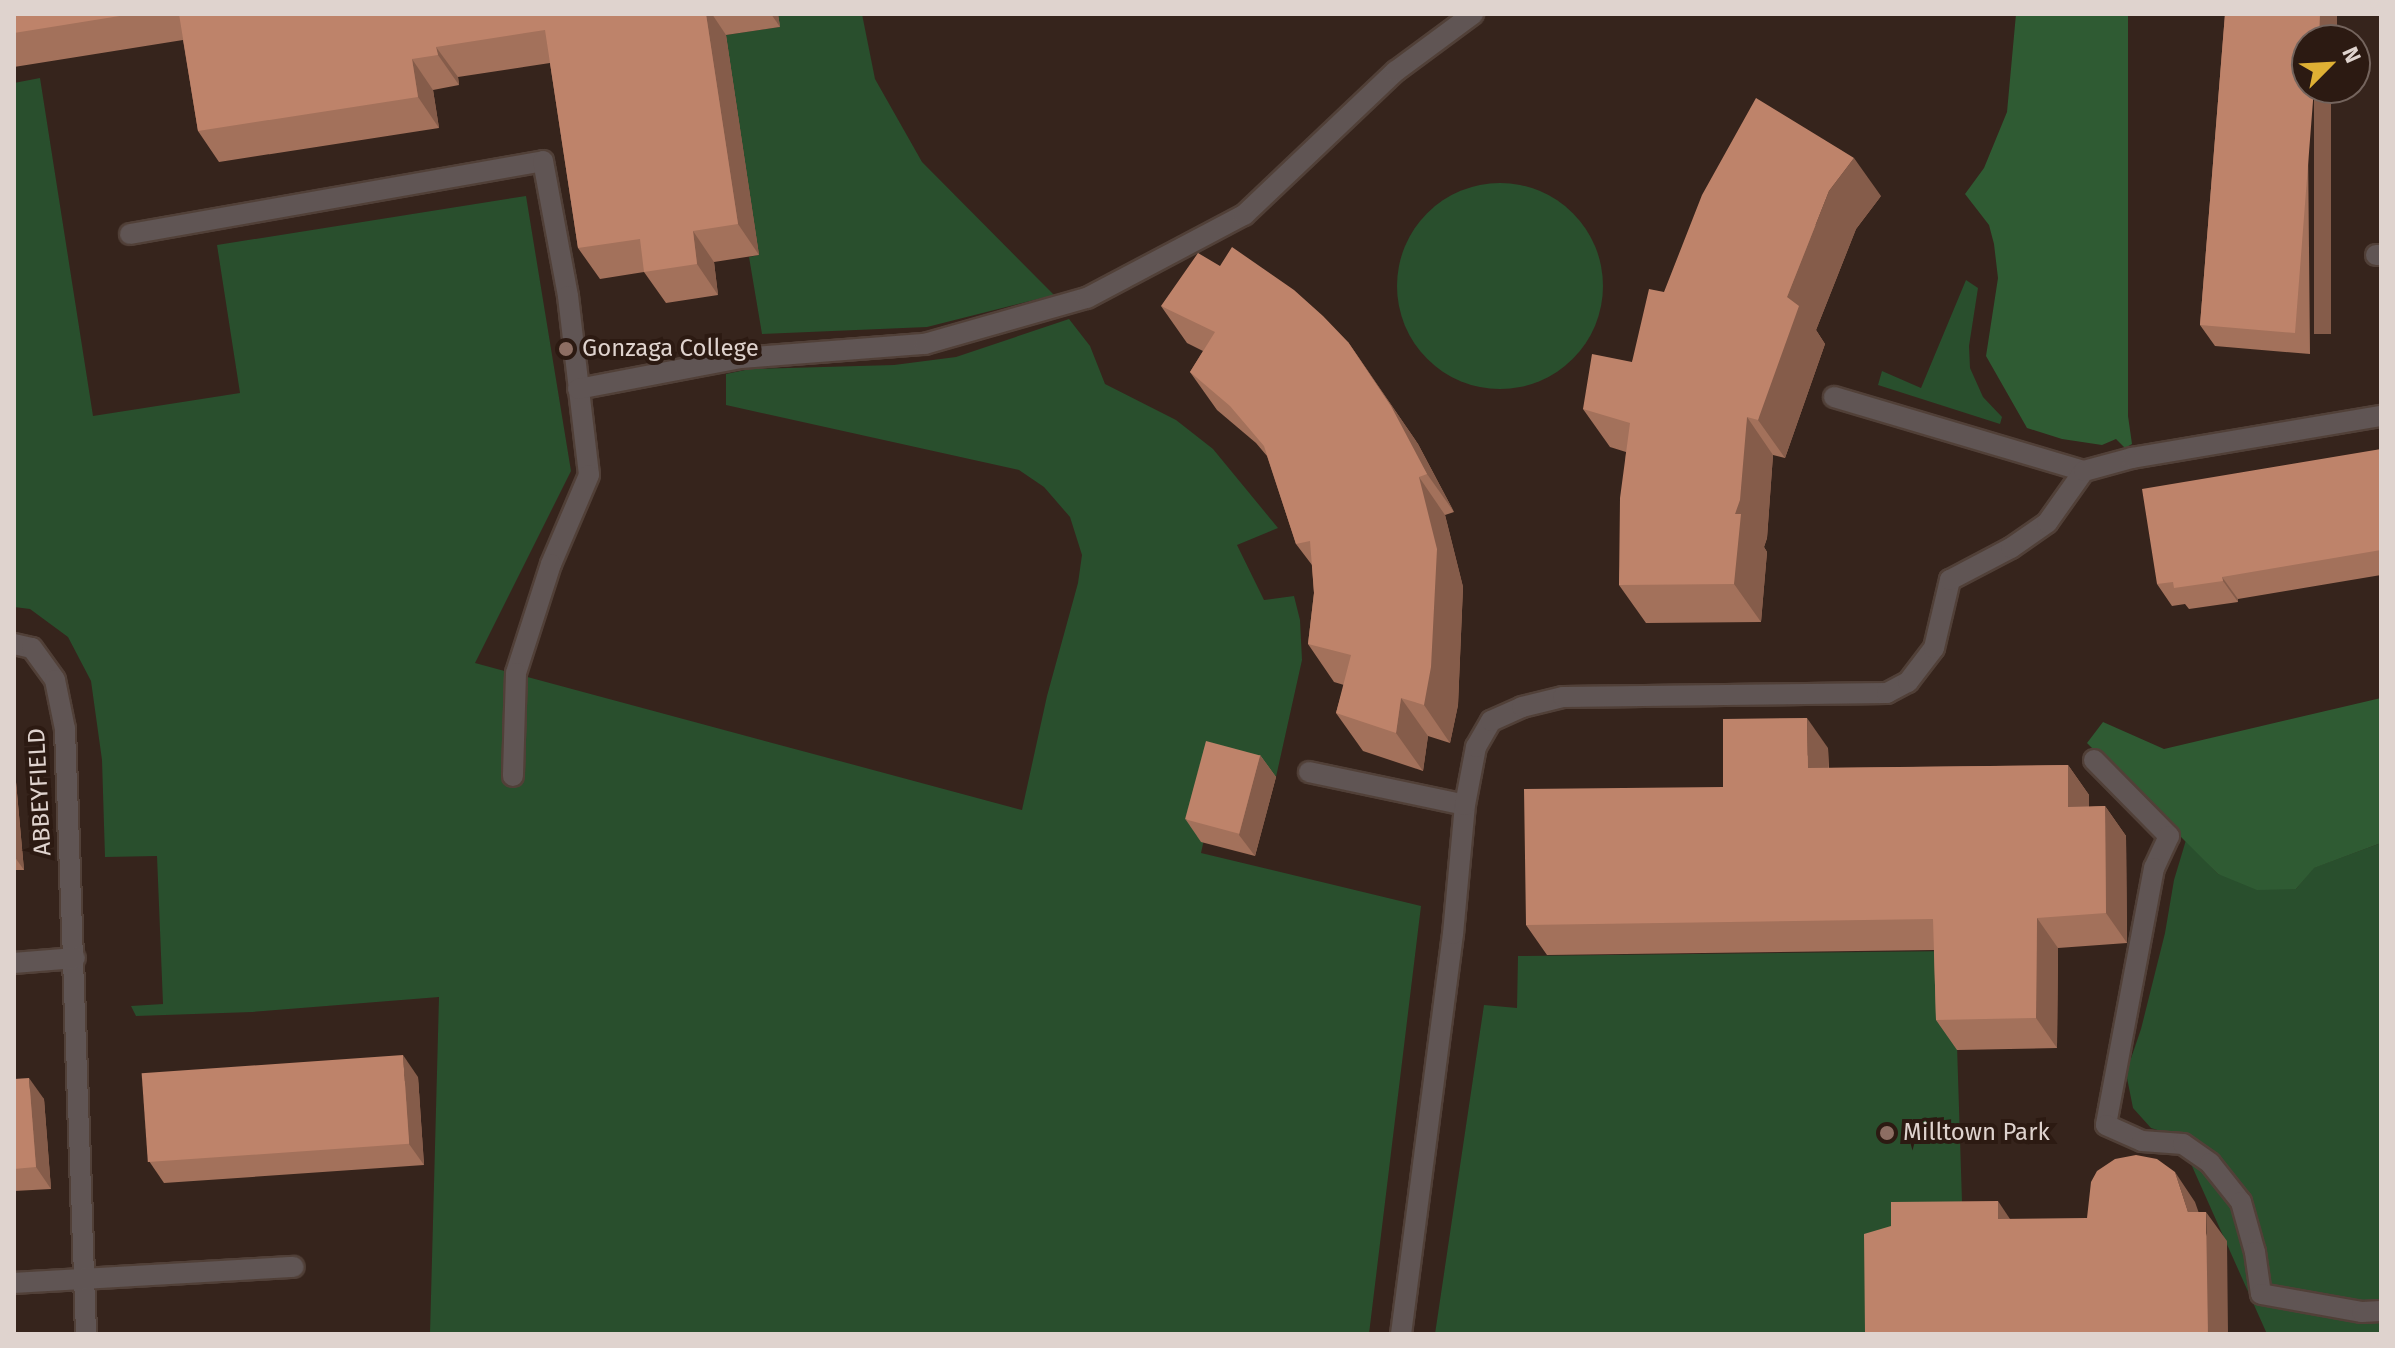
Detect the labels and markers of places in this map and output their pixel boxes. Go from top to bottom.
place label: Gonzaga College [582,335,759,363]
marker: Gonzaga College [557,340,575,358]
place label: Milltown Park [1903,1119,2050,1147]
marker: Milltown Park [1878,1124,1896,1142]

